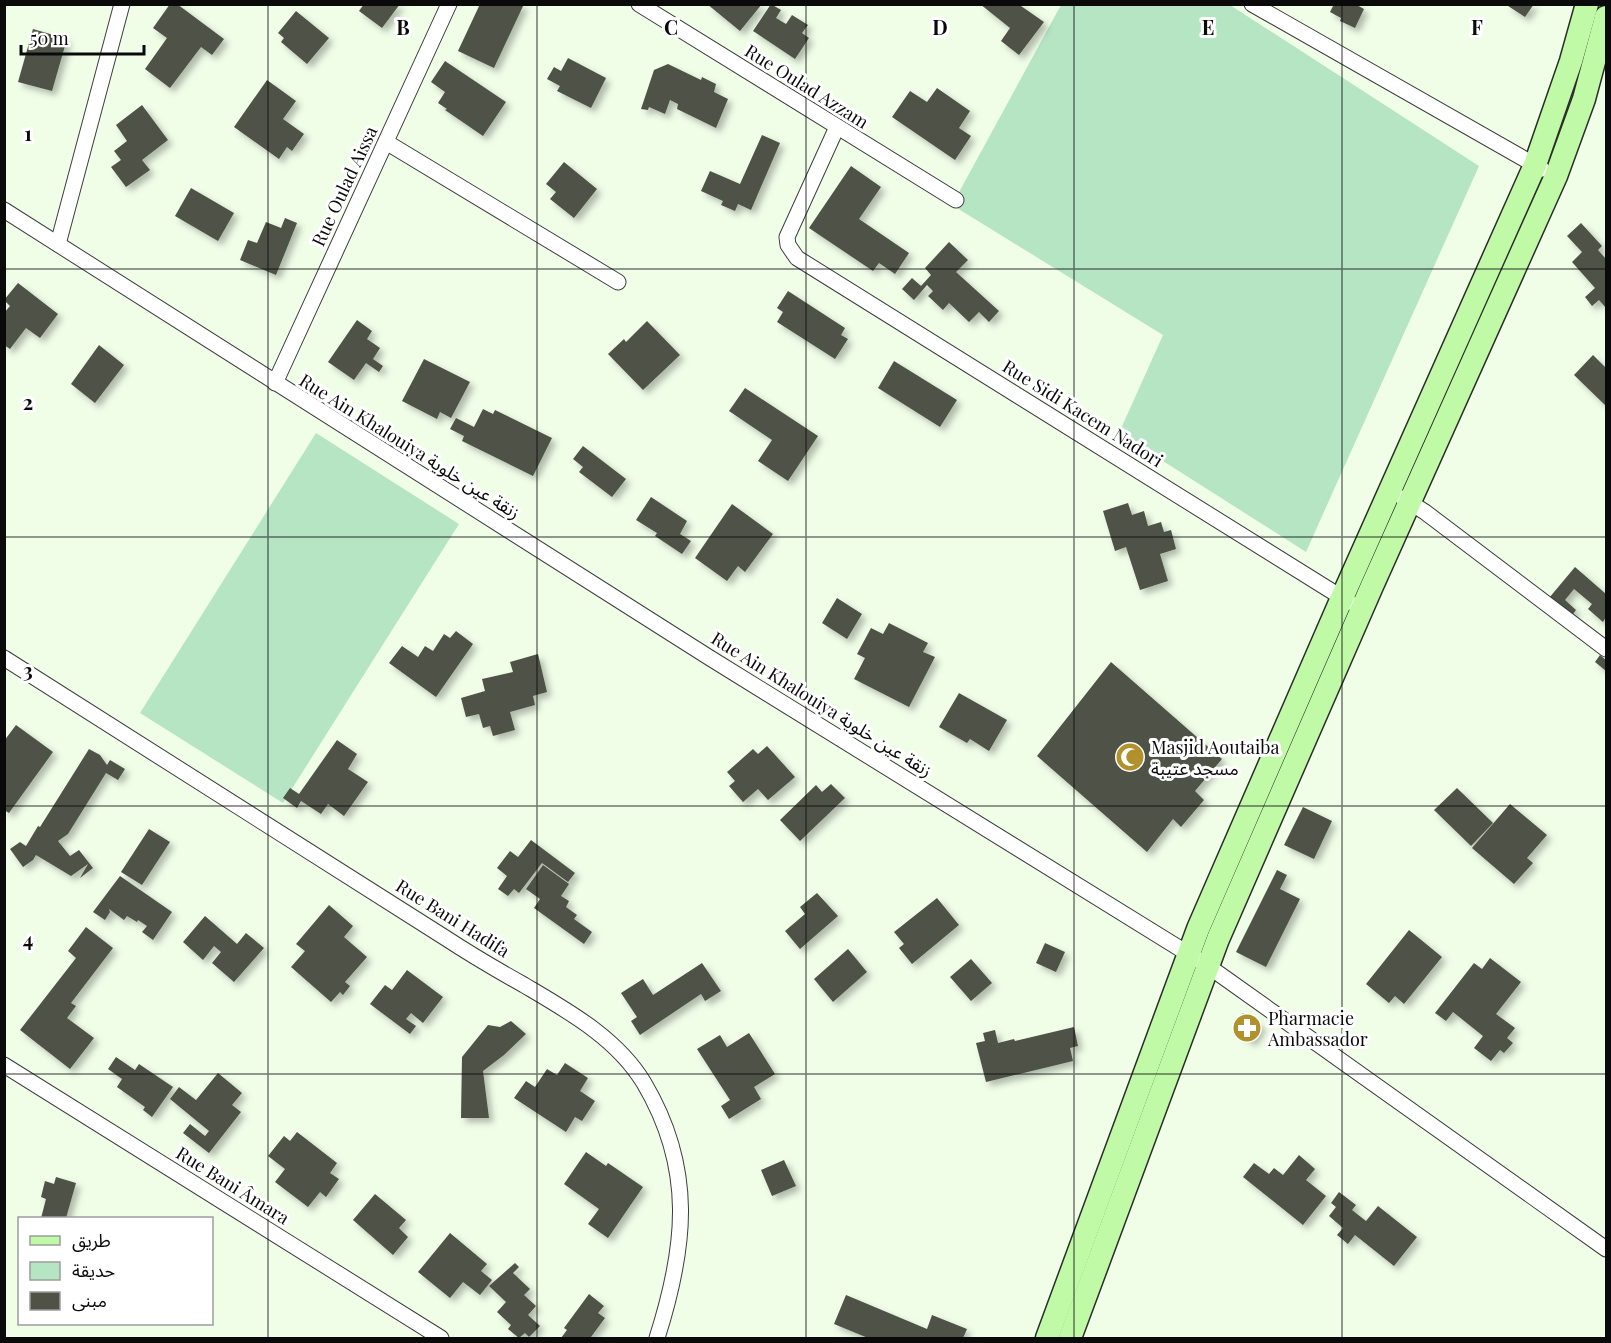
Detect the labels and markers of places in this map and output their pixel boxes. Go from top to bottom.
place label: Masjid Aoutaiba مسجد عتيبة [1151,735,1279,780]
mosque icon: Masjid Aoutaiba مسجد عتيبة [1114,741,1146,773]
place label: Pharmacie Ambassador [1267,1006,1368,1051]
pharmacy icon: Pharmacie Ambassador [1231,1012,1263,1044]

